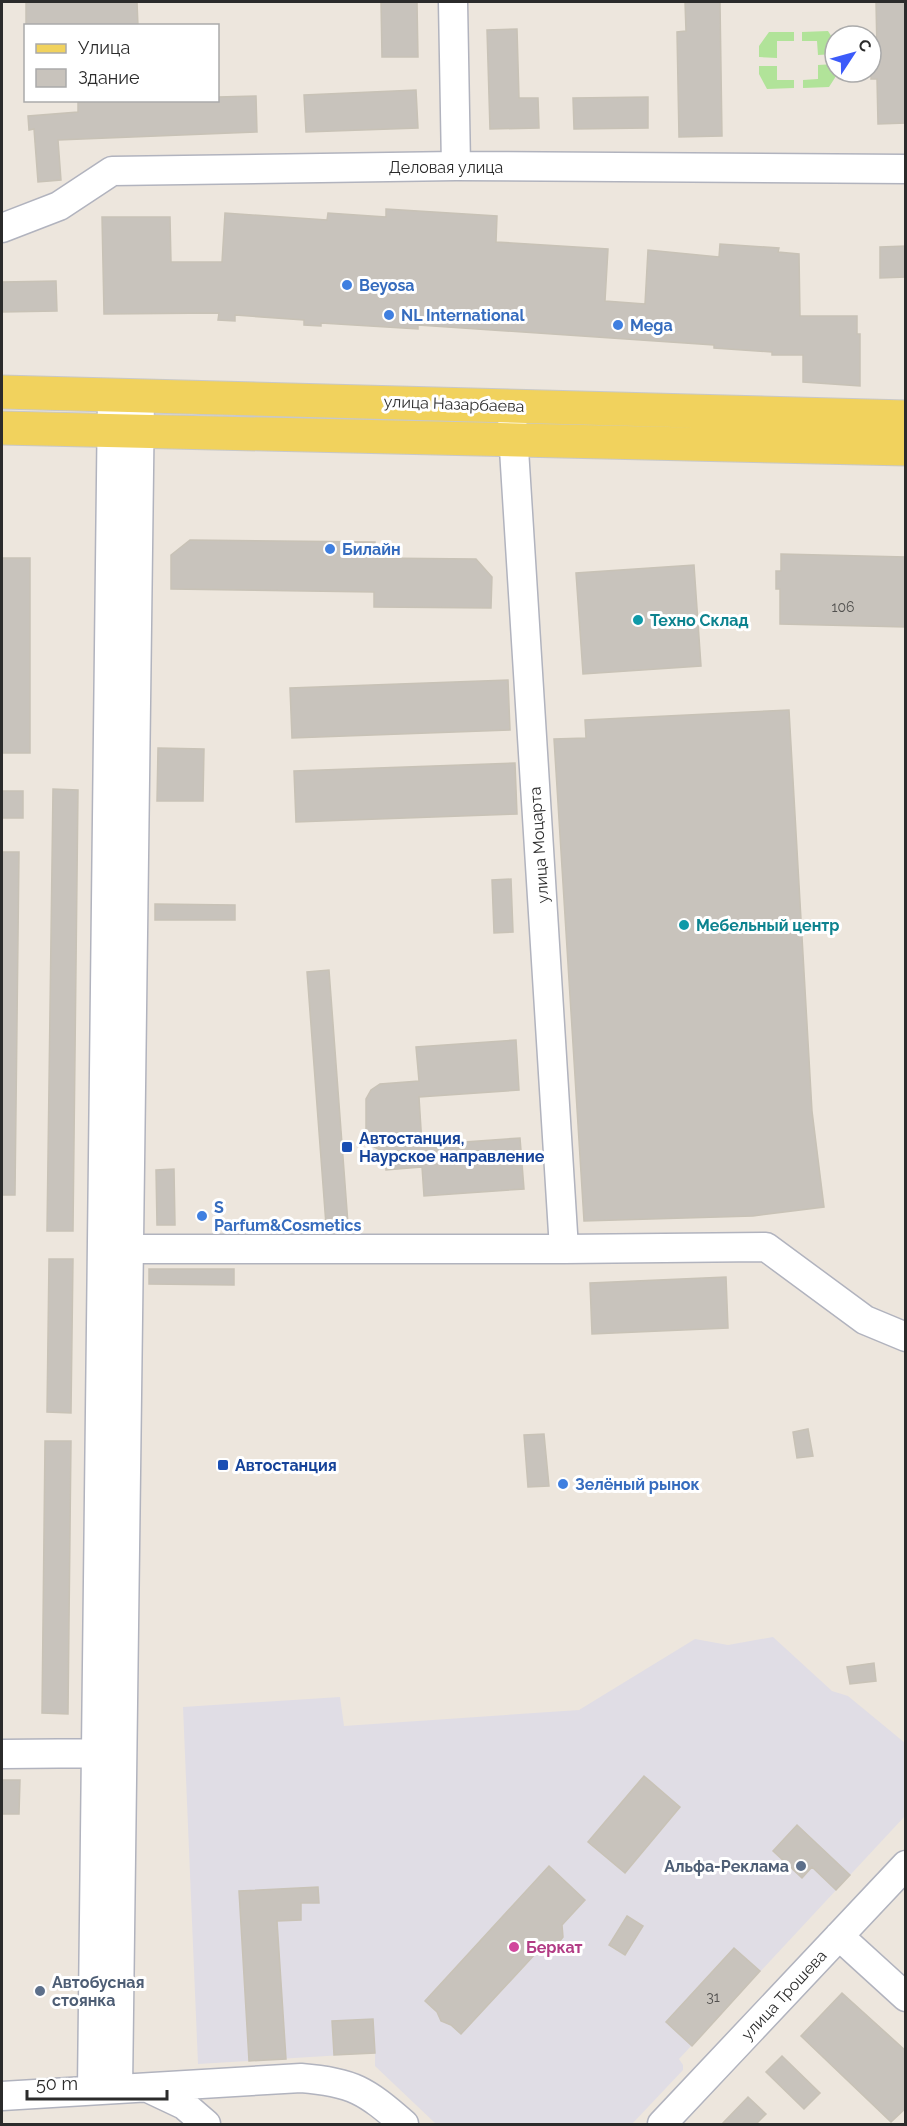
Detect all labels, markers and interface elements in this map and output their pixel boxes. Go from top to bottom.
legend [24,24,219,102]
north arrow [823,24,883,84]
text: С [854,35,876,56]
text: Улица [78,37,130,58]
text: Здание [78,67,140,88]
street label: Деловая улица [389,158,503,177]
place label: Beyosa [359,276,415,295]
marker: Beyosa [340,278,354,292]
place label: NL International [401,306,525,325]
marker: NL International [382,308,396,322]
place label: Mega [630,316,673,335]
marker: Mega [611,318,625,332]
street label: улица Назарбаева [383,392,525,416]
place label: Билайн [342,540,401,559]
marker: Билайн [323,542,337,556]
house number: 106 [831,599,855,615]
place label: Техно Склад [650,611,749,630]
marker: Техно Склад [631,613,645,627]
street label: улица Моцарта [525,786,553,904]
place label: Мебельный центр [696,916,839,935]
marker: Мебельный центр [677,918,691,932]
place label: Автостанция, Наурское направление [359,1129,545,1166]
marker: Автостанция, Наурское направление [340,1140,354,1154]
place label: S Parfum&Cosmetics [214,1198,362,1235]
marker: S Parfum&Cosmetics [195,1209,209,1223]
place label: Автостанция [235,1456,337,1475]
marker: Автостанция [216,1458,230,1472]
place label: Зелёный рынок [575,1475,700,1494]
marker: Зелёный рынок [556,1477,570,1491]
place label: Альфа-Реклама [664,1857,789,1876]
marker: Альфа-Реклама [794,1859,808,1873]
place label: Беркат [526,1938,583,1957]
marker: Беркат [507,1940,521,1954]
street label: улица Трошева [737,1946,831,2044]
place label: Автобусная стоянка [52,1973,144,2010]
marker: Автобусная стоянка [33,1984,47,1998]
house number: 31 [706,1989,720,2005]
scale bar [27,2063,166,2101]
text: 50 m [36,2073,78,2094]

